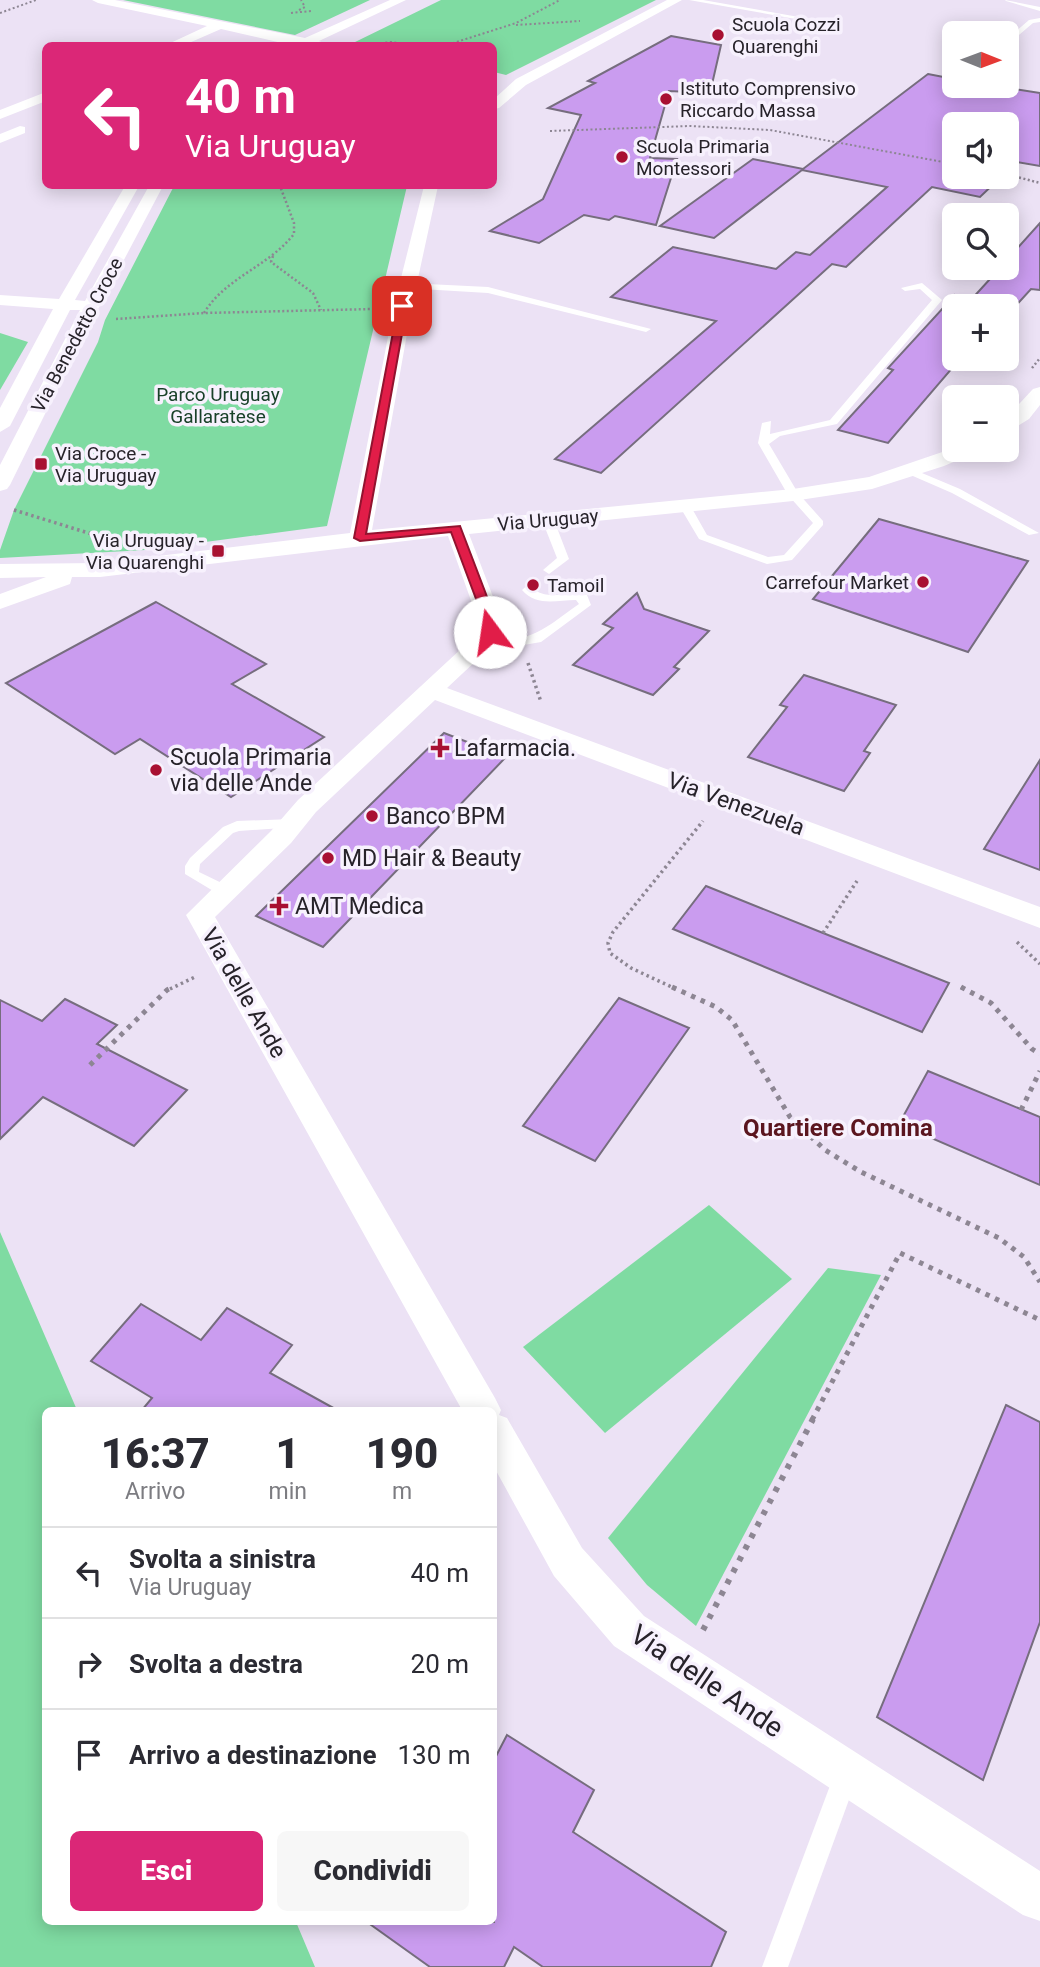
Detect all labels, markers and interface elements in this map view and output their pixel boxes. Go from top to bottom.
place label: Scuola Cozzi Quarenghi [732,13,841,58]
north arrow [942,21,1018,98]
map controls [942,21,1019,462]
marker: Scuola Cozzi Quarenghi [710,27,726,43]
text: 40 m [185,68,296,125]
icon: left [70,70,161,161]
place label: Istituto Comprensivo Riccardo Massa [680,77,856,122]
marker: Istituto Comprensivo Riccardo Massa [658,91,674,107]
button: sound [942,112,1019,189]
text: Via Uruguay [185,127,356,165]
place label: Scuola Primaria Montessori [636,135,770,180]
marker: Scuola Primaria Montessori [614,149,630,165]
button: search [942,203,1019,280]
street label: Via Benedetto Croce [26,254,128,416]
pin [372,276,432,336]
icon: arrive [383,287,421,325]
button: + [942,294,1019,371]
park label: Parco Uruguay Gallaratese [156,383,280,428]
button: − [942,385,1019,462]
place label: Via Croce - Via Uruguay [55,442,156,487]
marker: Via Croce - Via Uruguay [33,456,49,472]
street label: Via Uruguay [497,504,599,536]
place label: Via Uruguay - Via Quarenghi [86,529,204,574]
marker: Via Uruguay - Via Quarenghi [210,543,226,559]
place label: Carrefour Market [765,571,909,594]
place label: Tamoil [547,574,604,597]
marker: Carrefour Market [915,574,931,590]
marker: Tamoil [525,577,541,593]
position arrow [453,595,527,669]
place label: Lafarmacia. [454,735,576,762]
marker: Lafarmacia. [432,740,448,756]
place label: Scuola Primaria via delle Ande [170,744,332,797]
marker: Scuola Primaria via delle Ande [148,762,164,778]
street label: Via Venezuela [664,767,808,841]
place label: Banco BPM [386,803,505,830]
marker: Banco BPM [364,808,380,824]
place label: MD Hair & Beauty [342,845,521,872]
marker: MD Hair & Beauty [320,850,336,866]
place label: AMT Medica [295,893,424,920]
marker: AMT Medica [269,896,289,916]
street label: Via delle Ande [196,923,292,1063]
district label: Quartiere Comina [743,1114,933,1142]
text: 16:37 [101,1429,210,1478]
text: 1 [276,1429,300,1478]
text: 190 [366,1429,438,1478]
text: Arrivo [125,1478,185,1505]
text: min [268,1478,307,1505]
text: m [392,1478,412,1505]
text: Svolta a sinistra [129,1544,316,1574]
icon: left [70,1554,108,1592]
text: 40 m [411,1558,469,1588]
text: Via Uruguay [129,1574,252,1601]
street label: Via delle Ande [624,1618,790,1744]
icon: right [70,1645,108,1683]
text: Svolta a destra [129,1649,303,1679]
text: 20 m [411,1649,469,1679]
icon: arrive [70,1736,108,1774]
text: Arrivo a destinazione [129,1740,376,1770]
text: 130 m [397,1740,471,1770]
button: Esci [70,1831,263,1911]
button: Condividi [277,1831,469,1911]

